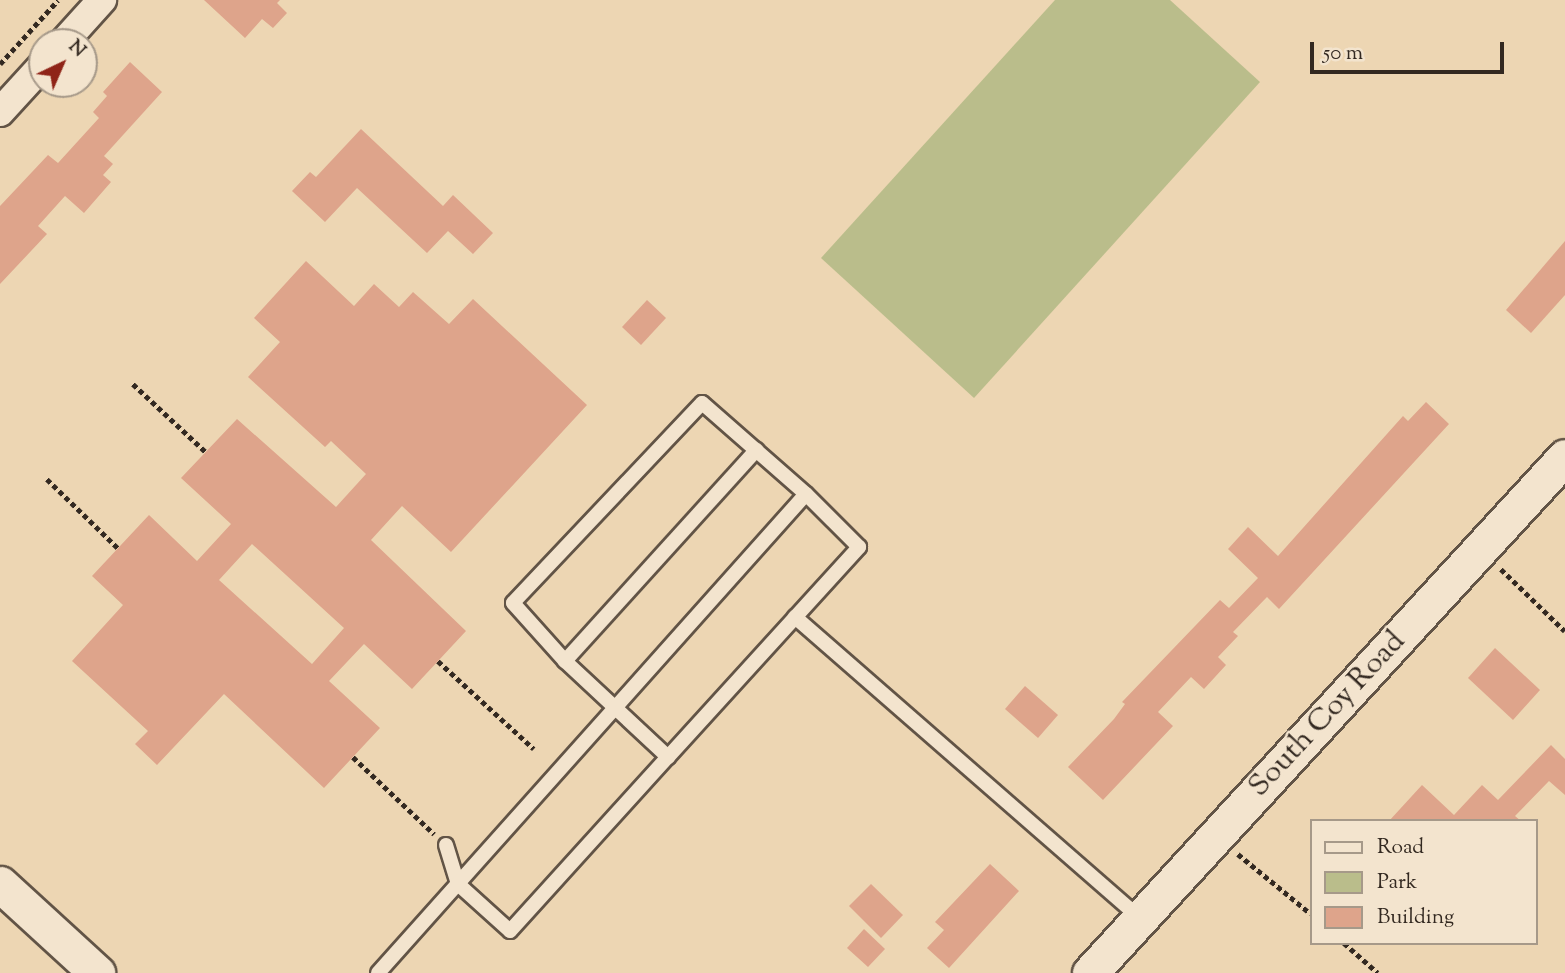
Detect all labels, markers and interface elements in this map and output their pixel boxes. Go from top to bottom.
north arrow [28,28,98,98]
scale bar [1313,28,1507,72]
text: N [62,34,91,64]
text: 50 m [1323,39,1363,69]
street label: South Coy Road [1242,625,1414,805]
legend [1310,819,1537,945]
text: Road [1377,833,1424,863]
text: Park [1377,868,1417,898]
text: Building [1377,903,1454,933]

